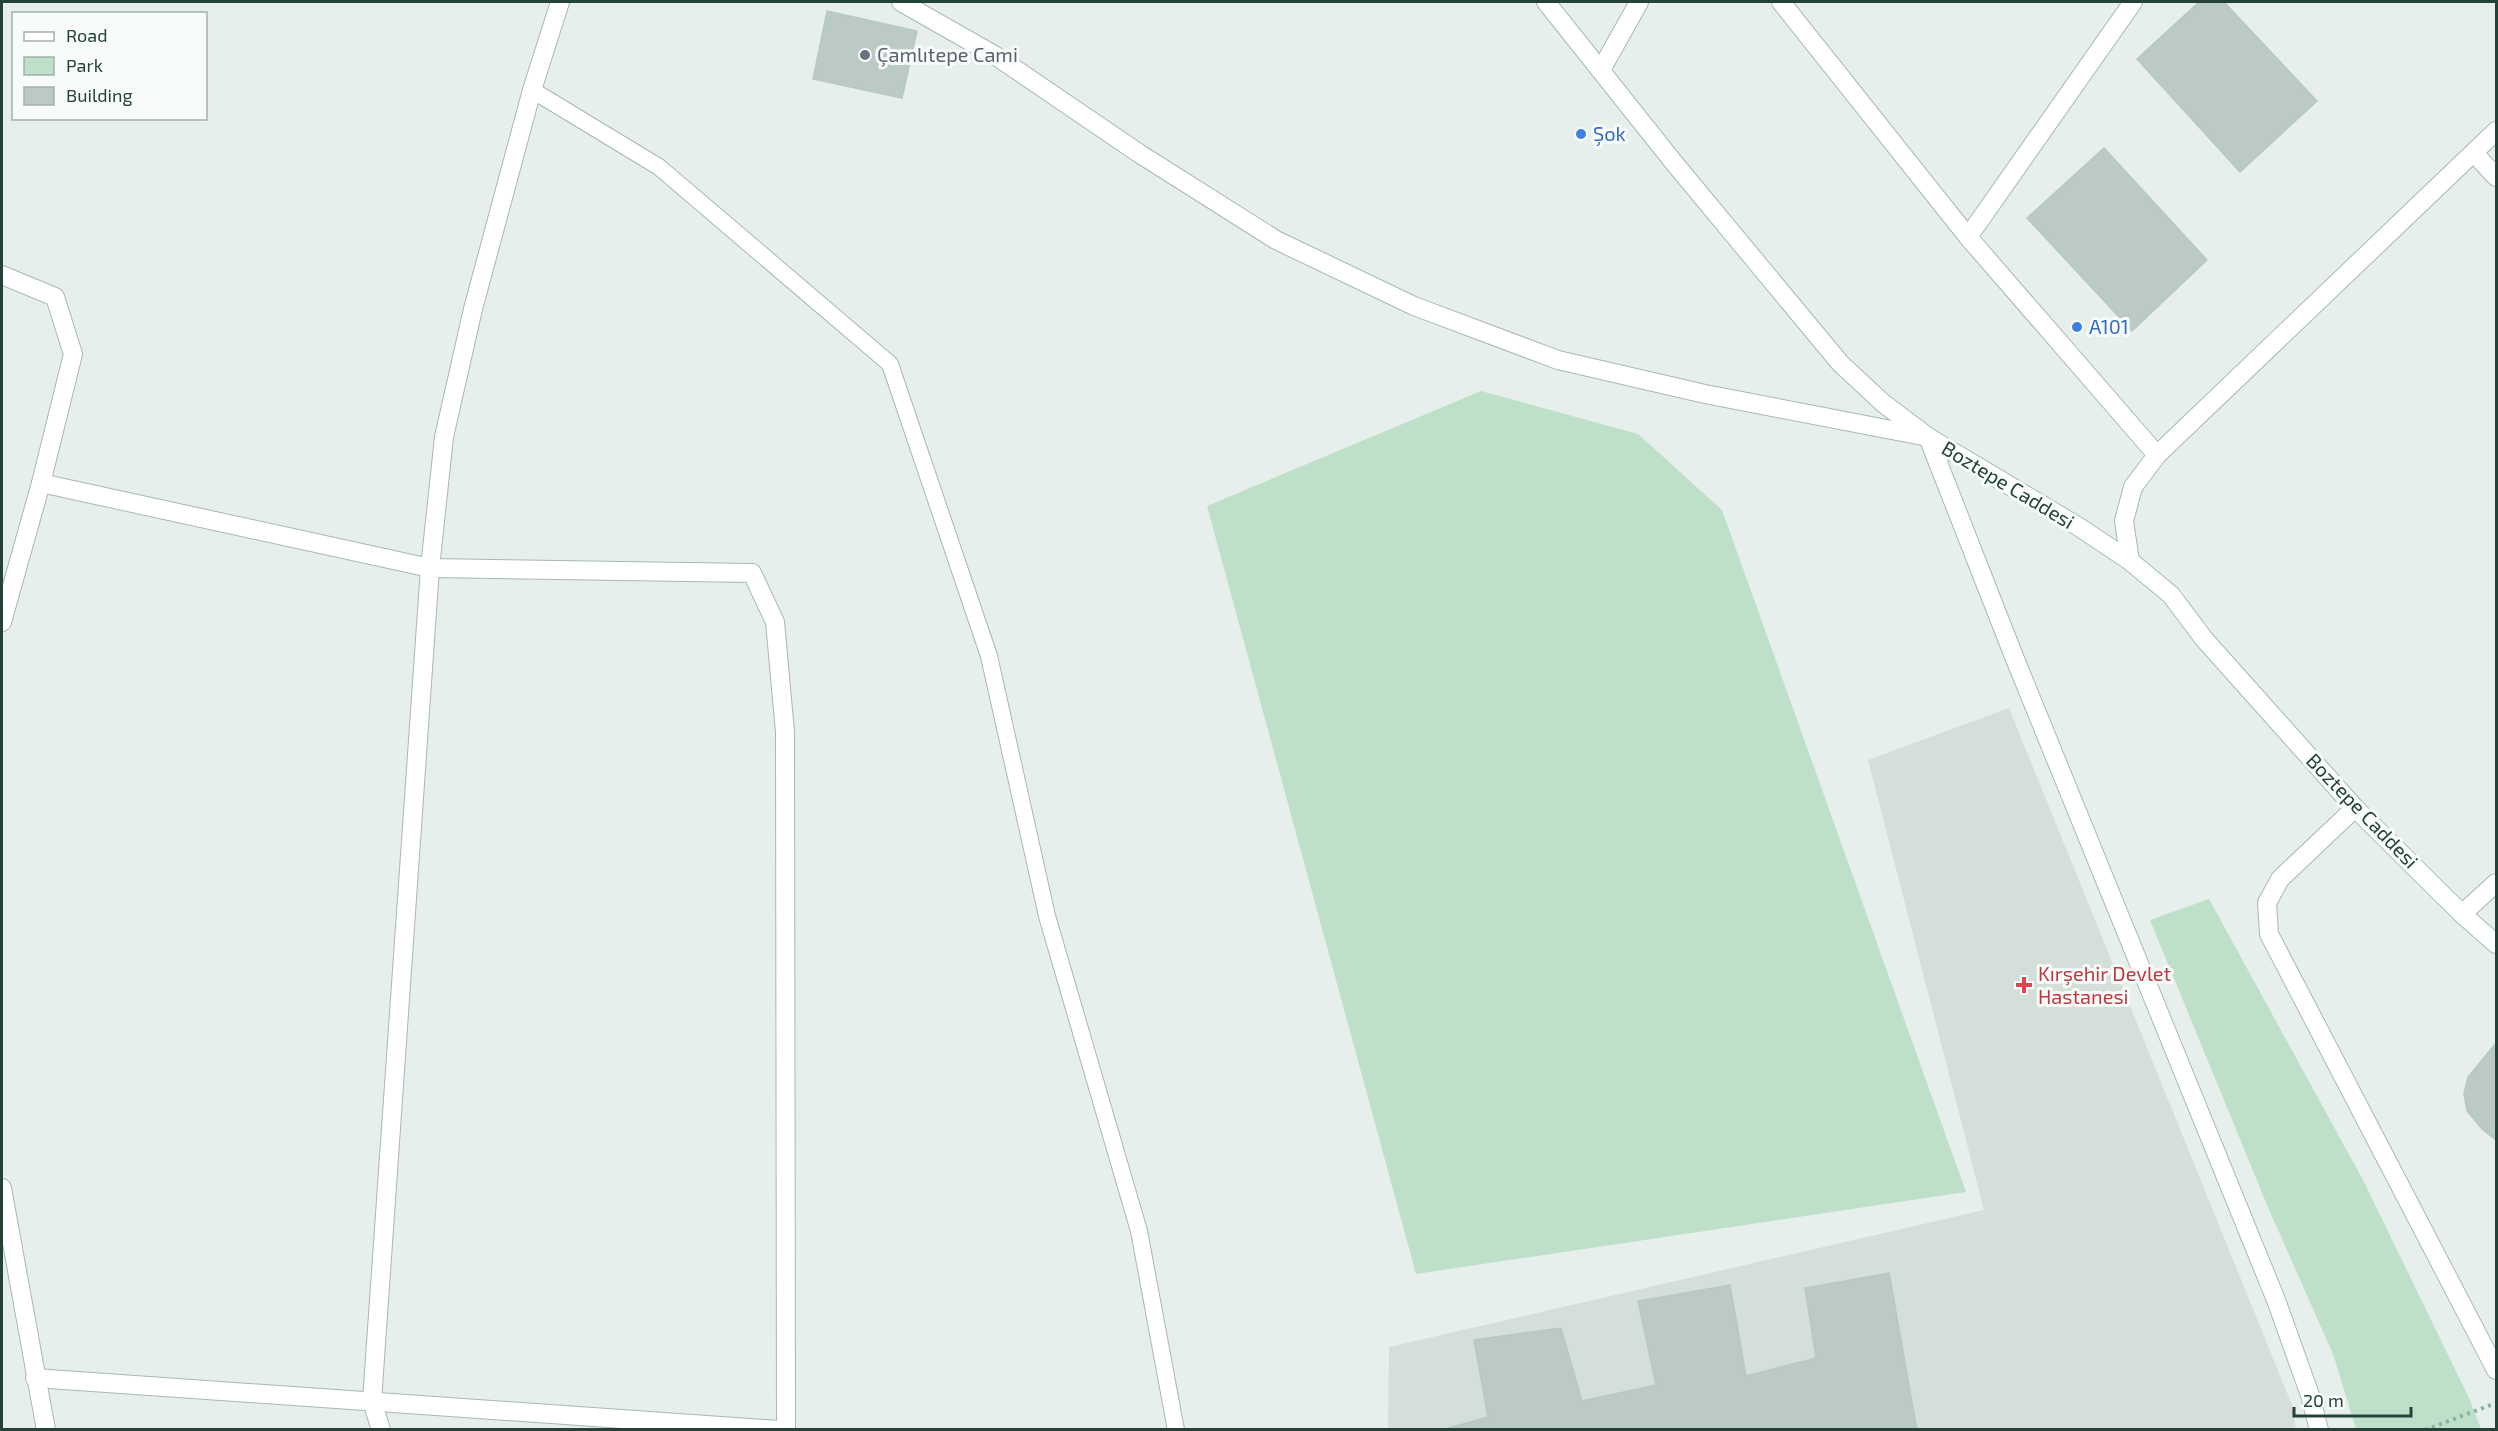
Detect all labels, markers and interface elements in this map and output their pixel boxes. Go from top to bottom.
legend [12,12,207,120]
text: Road [66,24,107,46]
place label: Çamlıtepe Cami [877,42,1018,67]
marker: Çamlıtepe Cami [858,48,872,62]
text: Park [66,54,103,76]
text: Building [66,84,133,106]
place label: Şok [1593,121,1626,146]
marker: Şok [1574,127,1588,141]
place label: A101 [2089,314,2129,338]
marker: A101 [2070,320,2084,334]
street label: Boztepe Caddesi [1938,435,2079,533]
street label: Boztepe Caddesi [2302,748,2424,873]
place label: Kırşehir Devlet Hastanesi [2038,961,2172,1008]
marker: Kırşehir Devlet Hastanesi [2015,976,2033,994]
scale bar [2294,1380,2411,1418]
text: 20 m [2303,1389,2344,1411]

